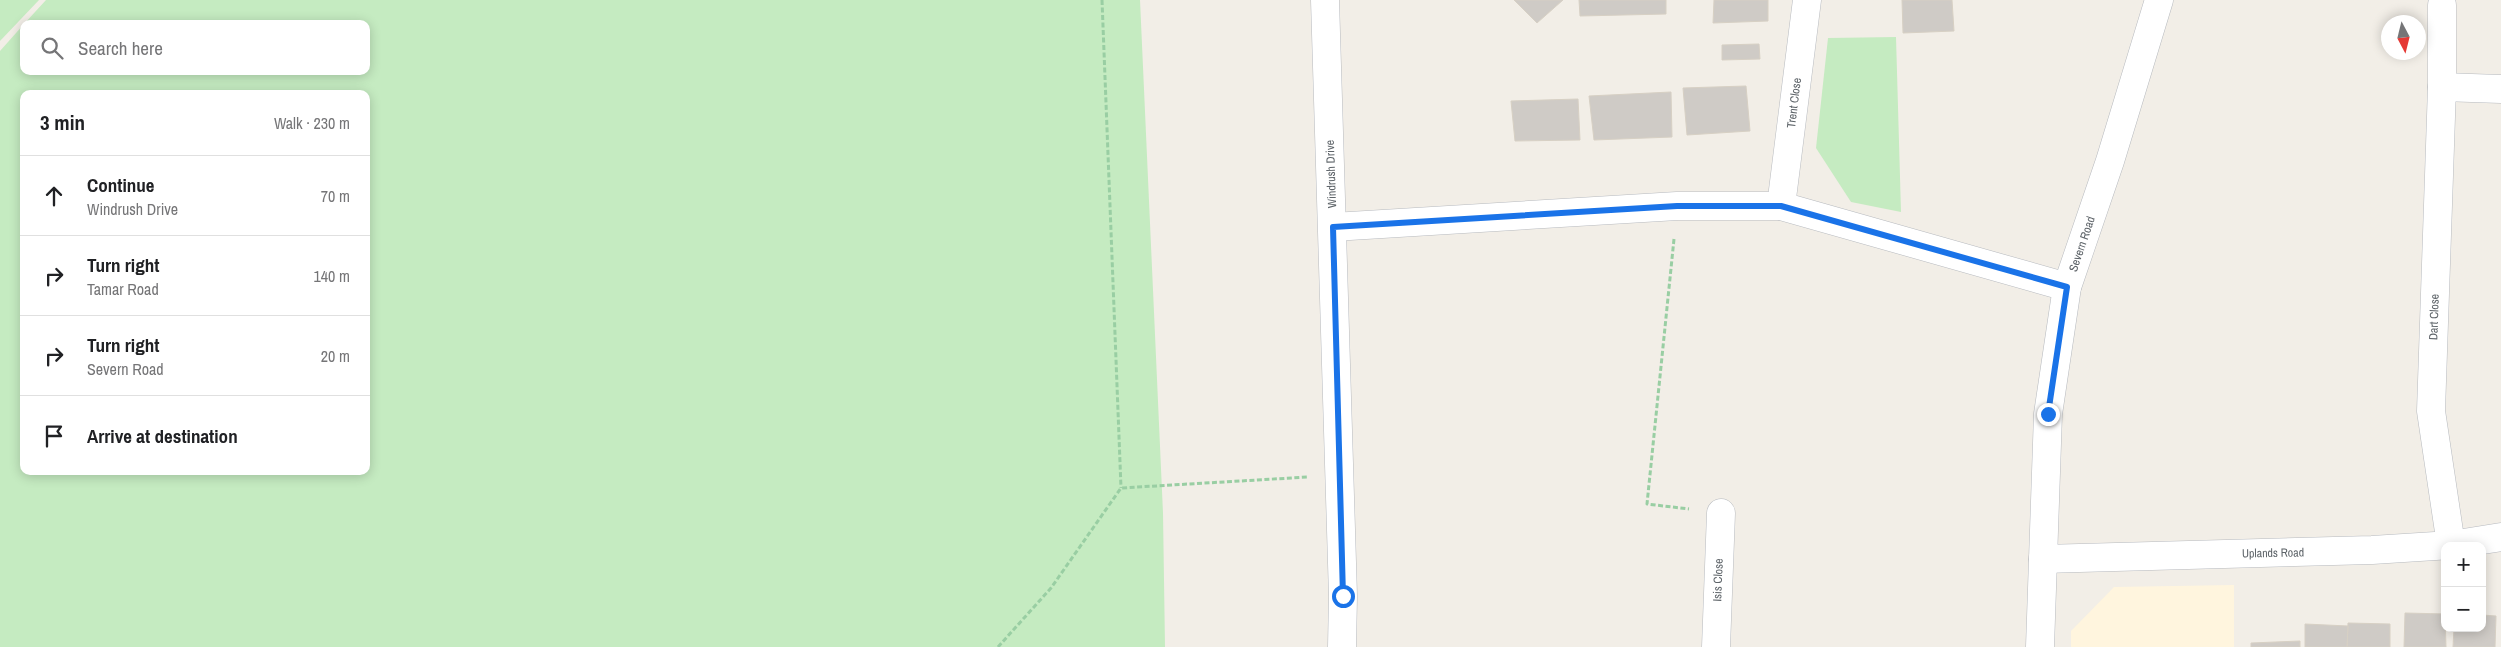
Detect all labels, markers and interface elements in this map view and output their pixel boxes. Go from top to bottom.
north arrow [2381,15,2426,60]
search box [20,20,370,75]
icon: search [38,34,66,62]
text: Search here [78,35,163,61]
street label: Trent Close [1783,77,1805,129]
text: 3 min [40,108,85,137]
text: Walk · 230 m [274,112,350,134]
street label: Windrush Drive [1322,140,1340,208]
text: Continue [87,172,155,198]
icon: ahead [40,182,68,210]
text: 70 m [321,185,350,207]
text: Windrush Drive [87,198,178,220]
street label: Severn Road [2065,214,2099,274]
text: Turn right [87,252,159,278]
icon: right [40,262,68,290]
text: 140 m [314,265,350,287]
text: Tamar Road [87,278,159,300]
street label: Dart Close [2425,293,2443,341]
text: Turn right [87,332,159,358]
icon: right [40,342,68,370]
text: 20 m [321,345,350,367]
text: Severn Road [87,358,164,380]
route end [2037,403,2060,426]
icon: arrive [40,422,68,450]
text: Arrive at destination [87,423,238,449]
map controls [2441,542,2486,632]
button: + [2441,542,2486,587]
street label: Uplands Road [2242,544,2304,562]
street label: Isis Close [1709,558,1727,602]
route start [1332,585,1355,608]
button: − [2441,587,2486,632]

